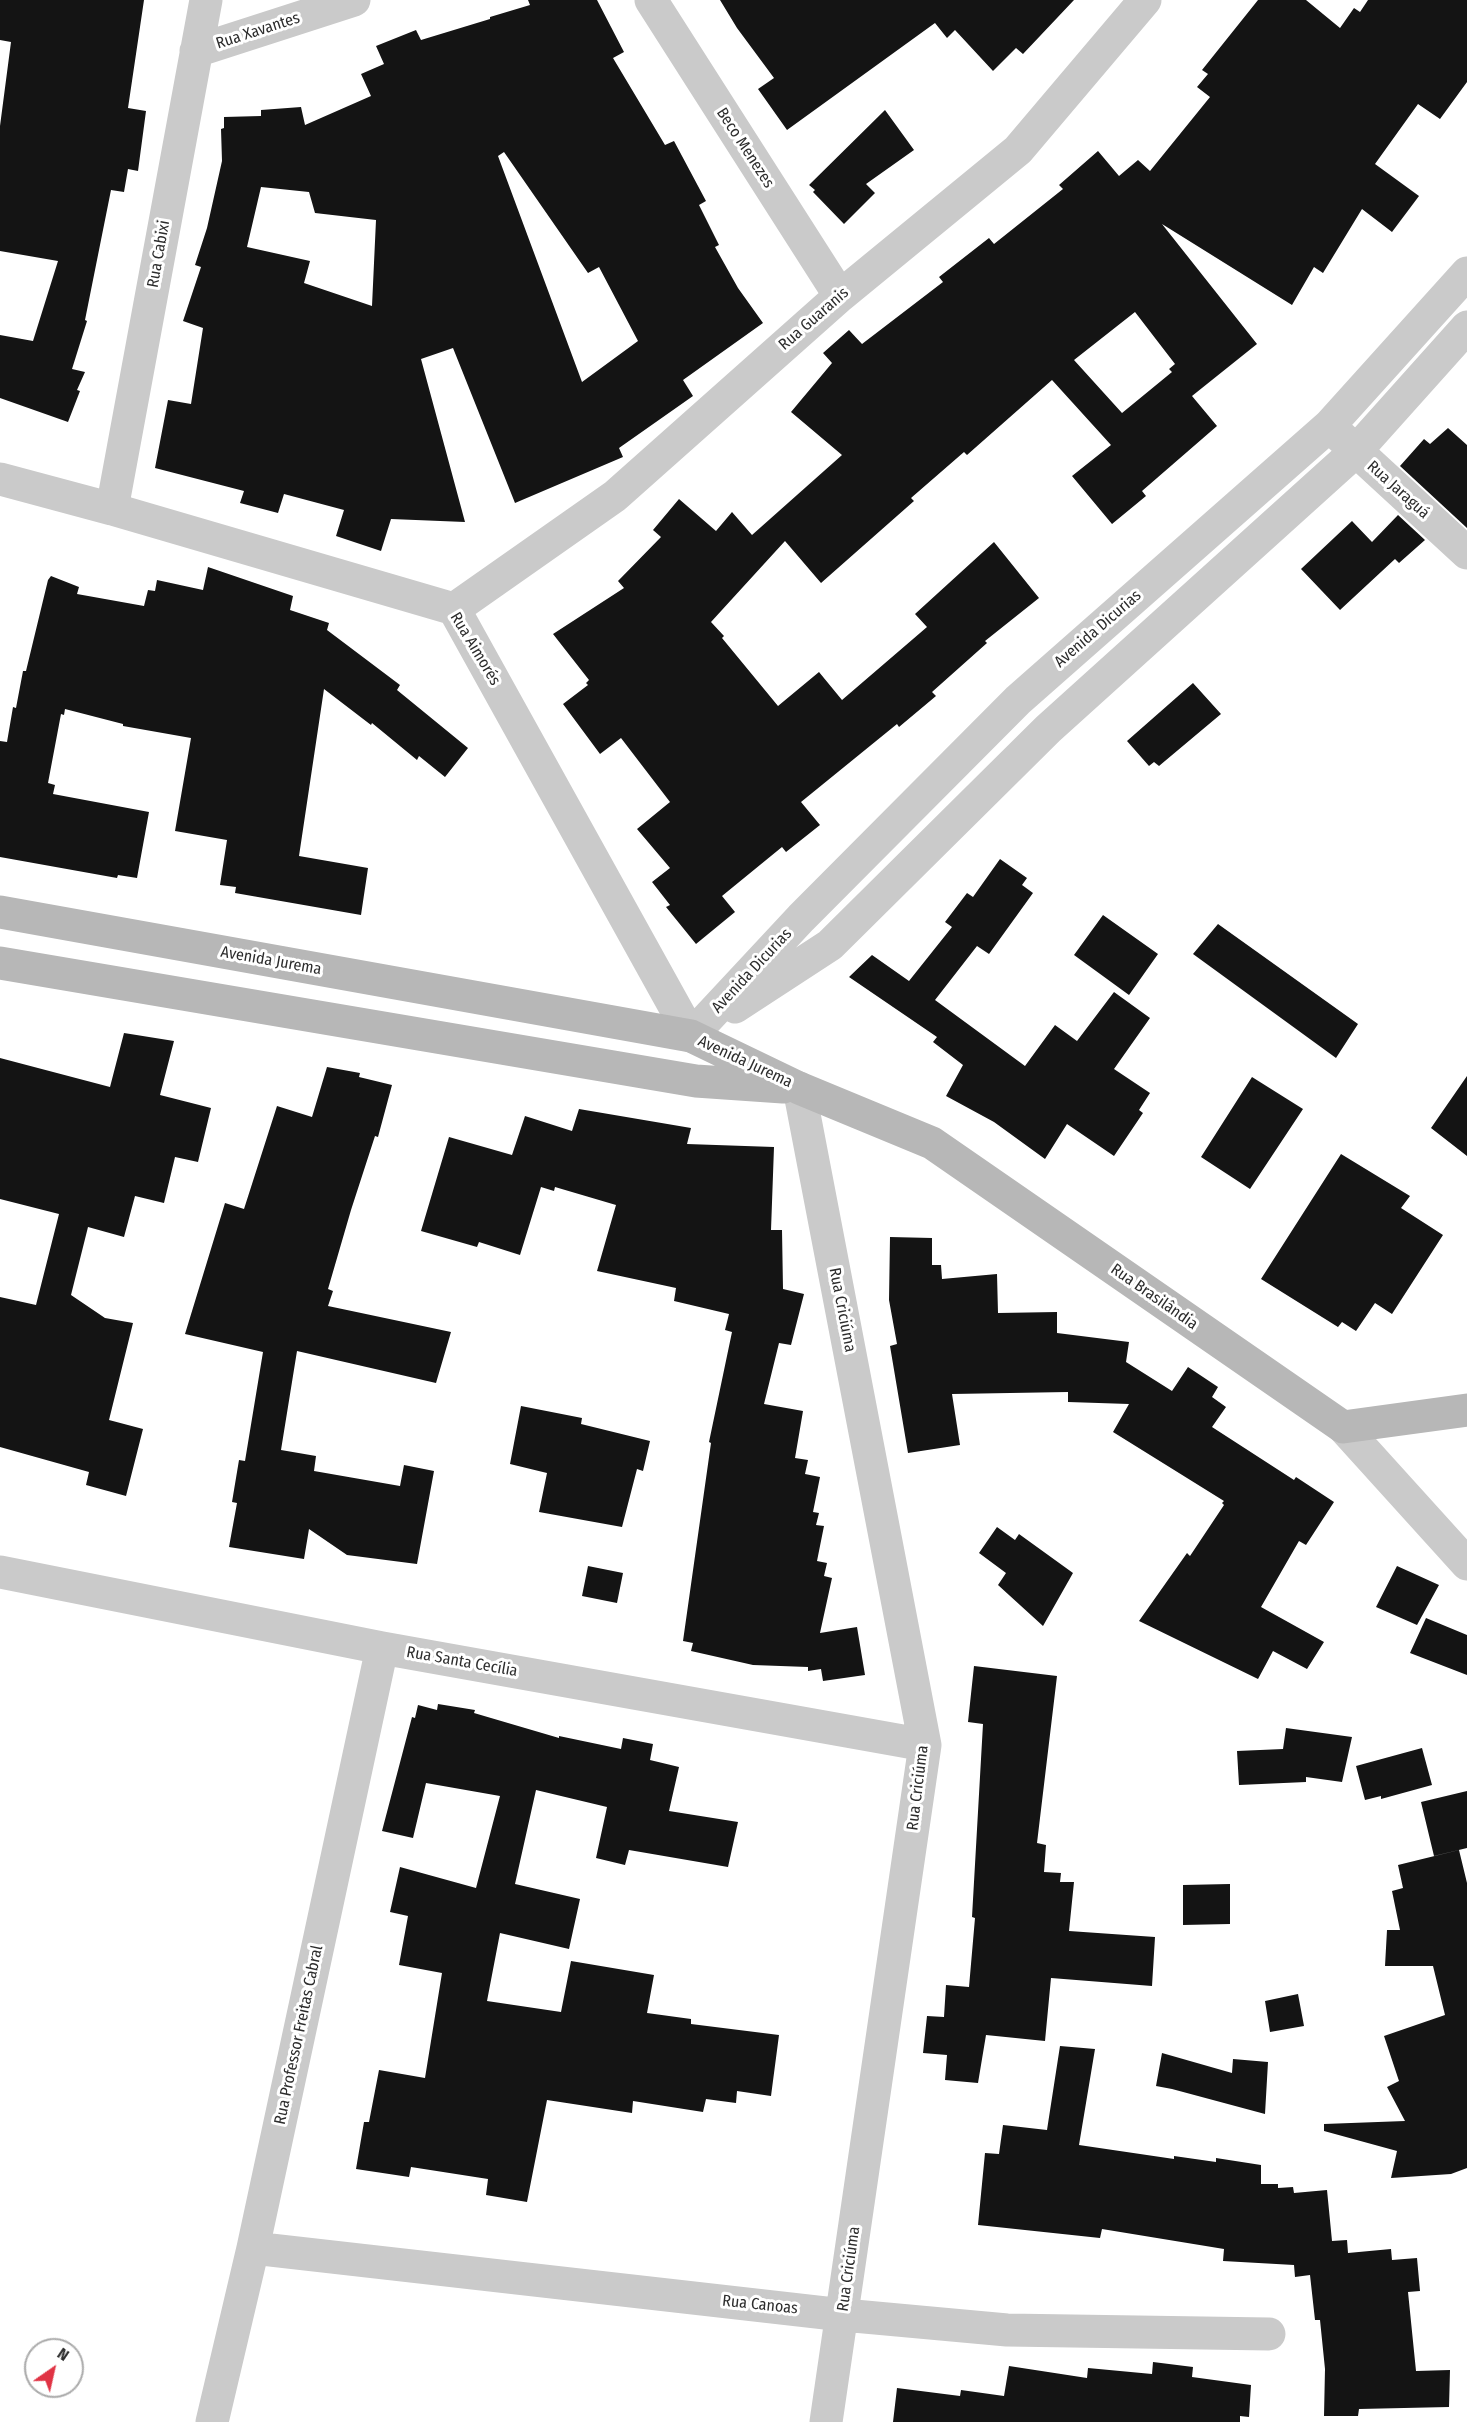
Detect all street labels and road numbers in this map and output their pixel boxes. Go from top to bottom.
street label: Rua Xavantes [214,8,302,54]
street label: Beco Menezes [712,104,778,192]
street label: Rua Cabixi [144,219,174,289]
street label: Rua Guaranis [775,283,853,355]
street label: Rua Jaraguá [1363,457,1433,523]
street label: Avenida Dicurias [1051,586,1145,672]
street label: Rua Aimorés [446,609,504,689]
street label: Avenida Dicurias [708,925,796,1017]
street label: Avenida Jurema [219,943,323,979]
street label: Avenida Jurema [695,1032,795,1092]
street label: Rua Brasilândia [1107,1260,1201,1334]
street label: Rua Criciúma [824,1266,860,1354]
street label: Rua Santa Cecília [405,1643,519,1681]
street label: Rua Criciúma [903,1744,933,1832]
street label: Rua Professor Freitas Cabral [271,1944,327,2126]
street label: Rua Criciúma [834,2225,864,2313]
street label: Rua Canoas [721,2291,799,2319]

